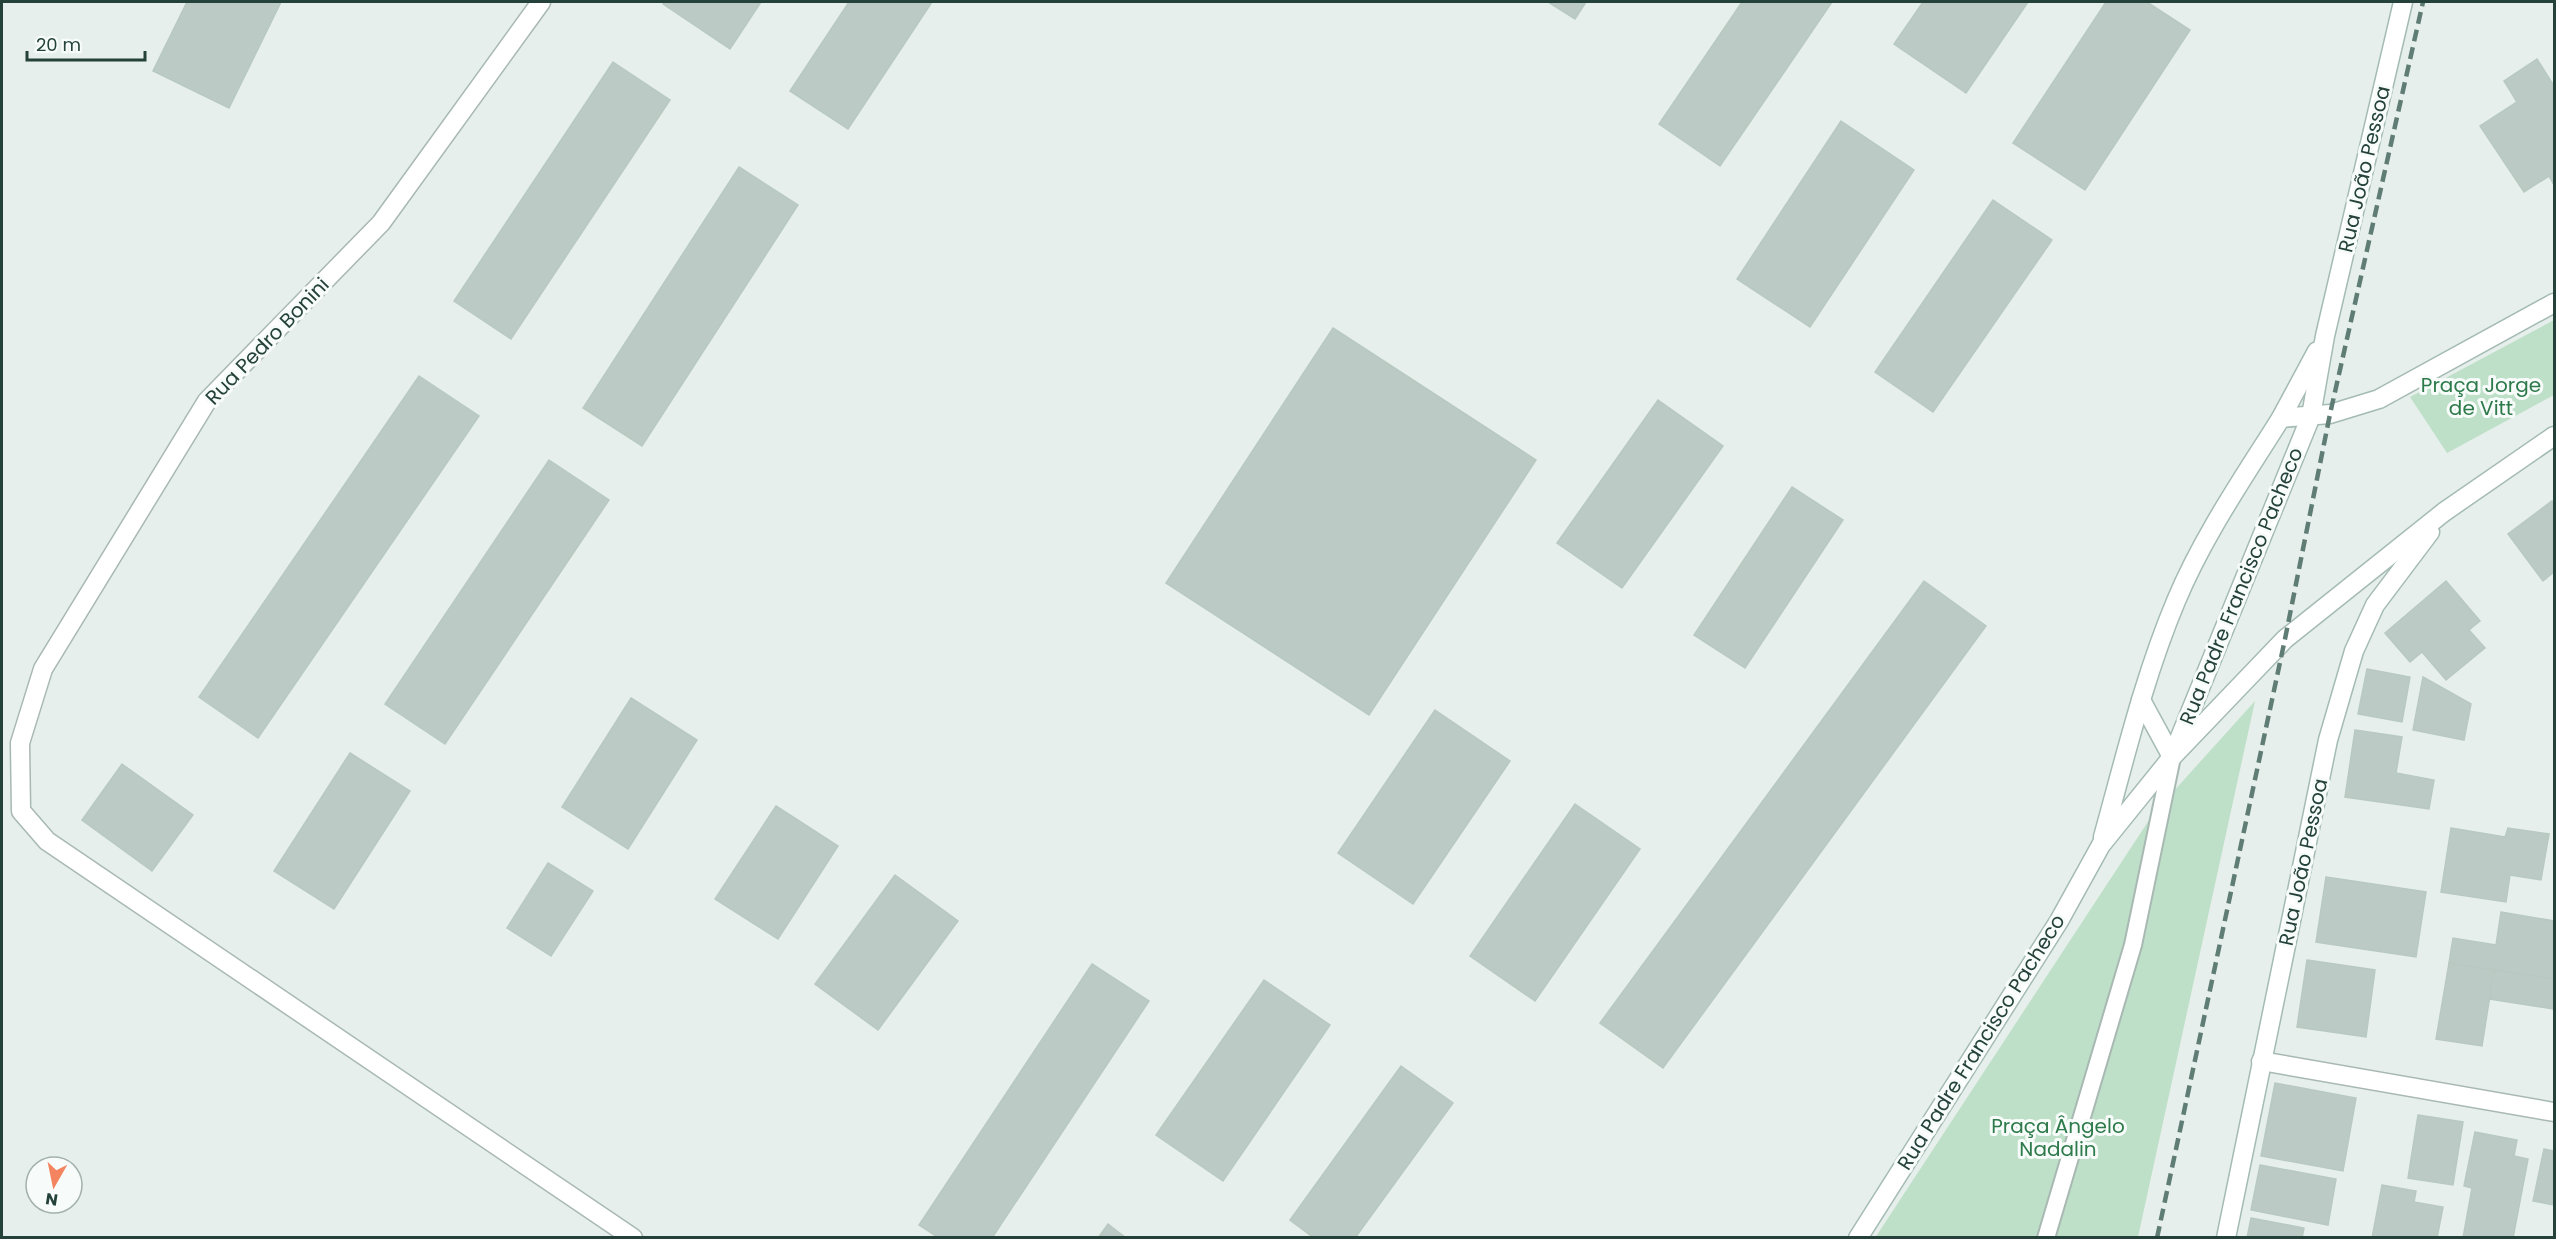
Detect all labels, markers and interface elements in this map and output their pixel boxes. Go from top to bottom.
scale bar [27,24,146,62]
text: 20 m [36,32,81,57]
street label: Rua João Pessoa [2331,83,2397,255]
street label: Rua Pedro Bonini [199,271,335,411]
park label: Praça Jorge de Vitt [2421,371,2541,422]
street label: Rua Padre Francisco Pacheco [2172,443,2310,729]
street label: Rua João Pessoa [2272,776,2334,948]
street label: Rua Padre Francisco Pacheco [1891,909,2071,1175]
park label: Praça Ângelo Nadalin [1991,1112,2125,1163]
north arrow [24,1155,84,1215]
text: N [44,1187,59,1212]

